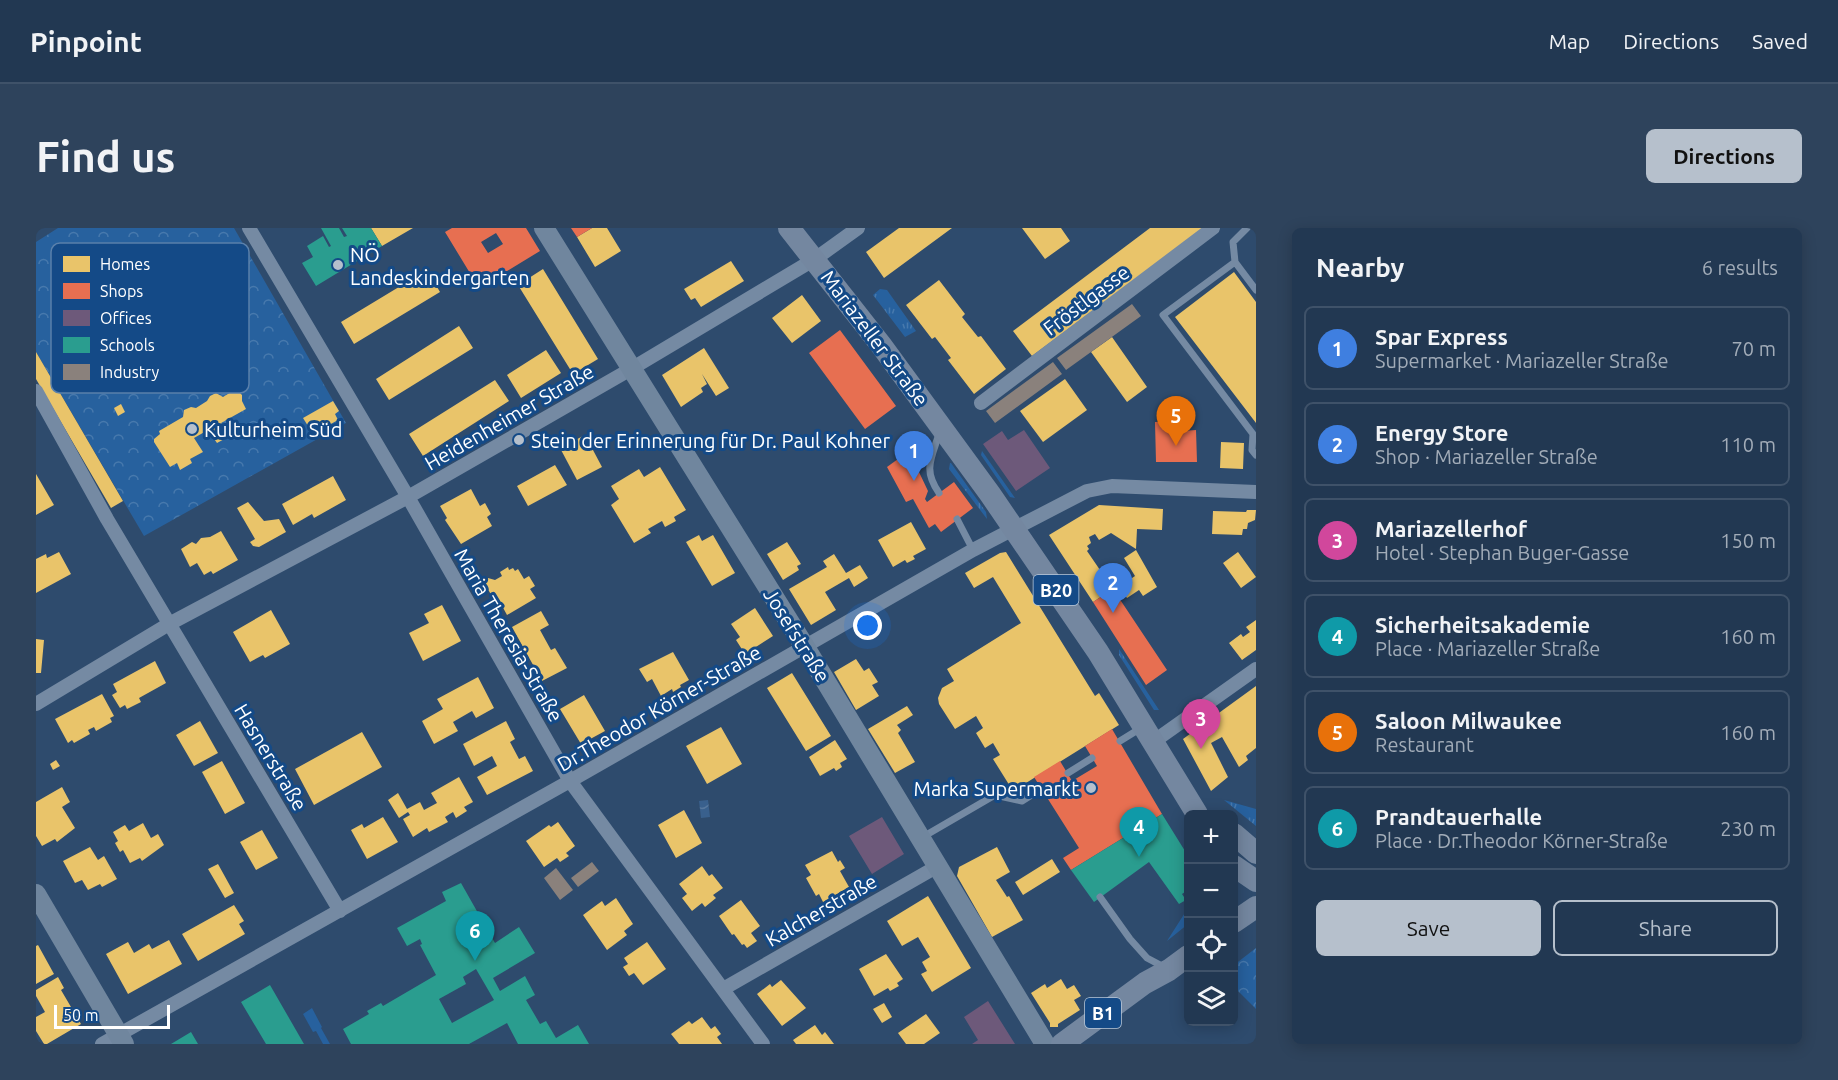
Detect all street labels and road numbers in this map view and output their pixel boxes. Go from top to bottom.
street label: Fröstlgasse [1039,260,1133,340]
street label: Mariazeller Straße [817,266,933,410]
street label: Heidenheimer Straße [421,359,597,475]
street label: Maria Theresia-Straße [450,544,568,726]
road number: B20 [1034,575,1078,605]
street label: Josefstraße [759,584,835,686]
street label: Dr.Theodor Körner-Straße [553,640,765,776]
street label: Hasnerstraße [230,699,312,815]
street label: Kalcherstraße [761,869,881,951]
road number: B1 [1085,998,1121,1028]

